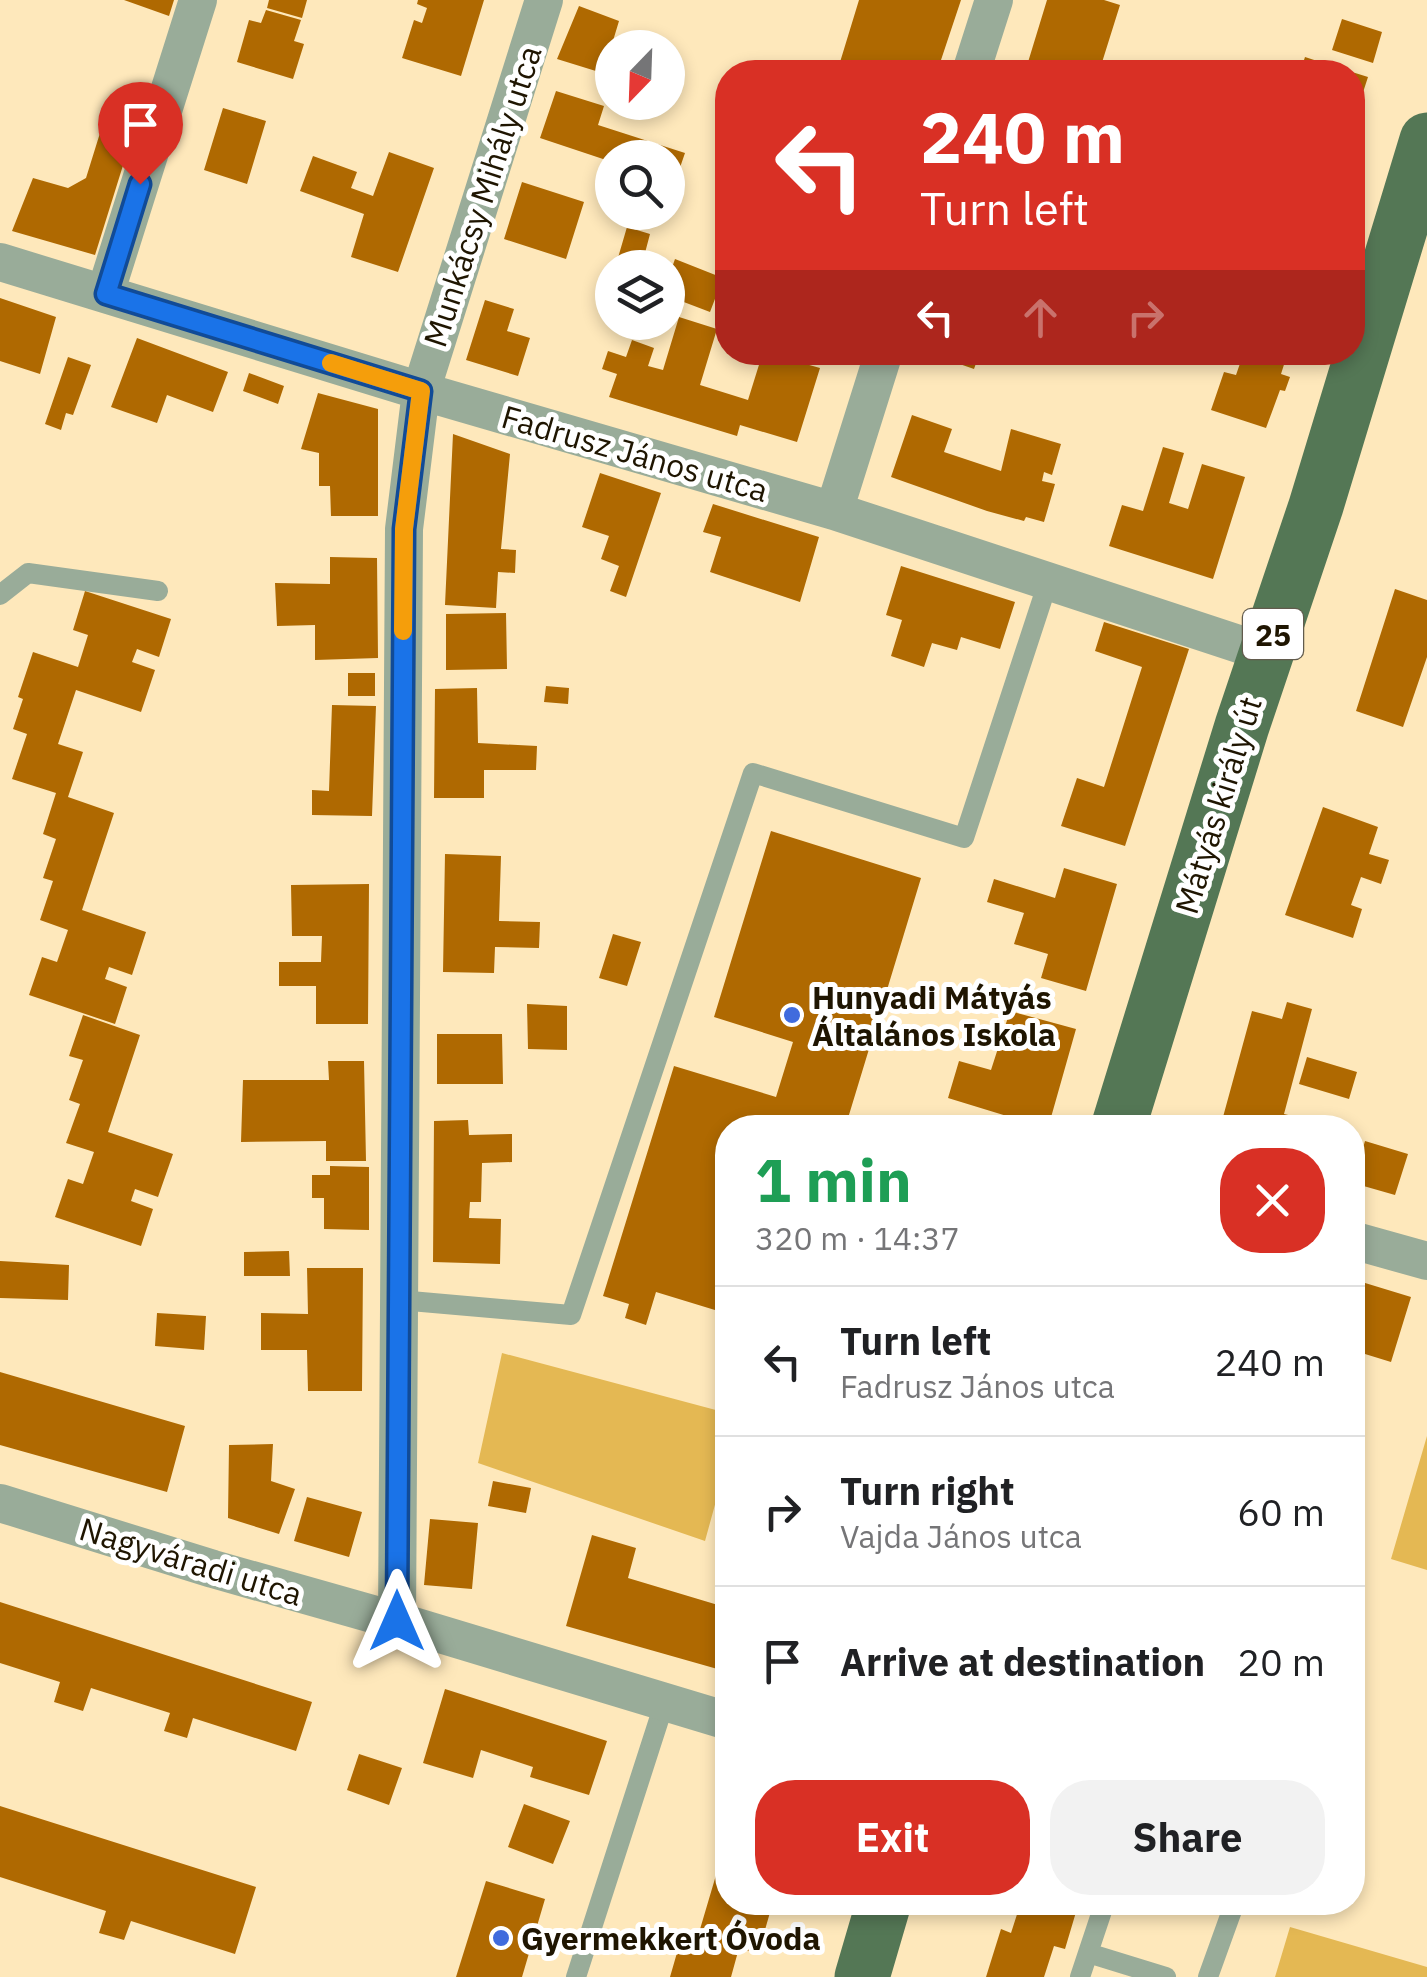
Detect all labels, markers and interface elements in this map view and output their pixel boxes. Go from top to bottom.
north arrow [595,30,685,120]
map controls [595,30,685,340]
street label: Munkácsy Mihály utca [413,40,551,352]
pin [98,82,183,185]
text: 240 m [920,91,1125,182]
icon: arrive [113,97,168,152]
icon: left [755,100,885,230]
button: search [595,140,685,230]
text: Turn left [920,179,1089,237]
button: layers [595,250,685,340]
icon: left [908,290,963,345]
icon: ahead [1013,290,1068,345]
icon: right [1118,290,1173,345]
street label: Fadrusz János utca [497,395,773,511]
road number: 25 [1243,609,1303,659]
street label: Mátyás király út [1165,691,1271,919]
place label: Hunyadi Mátyás Általános Iskola [812,976,1056,1055]
marker: Hunyadi Mátyás Általános Iskola [781,1004,803,1026]
text: 1 min [755,1140,912,1219]
button: close [1220,1148,1325,1253]
text: 320 m · 14:37 [755,1217,960,1259]
text: Turn left [840,1316,991,1365]
icon: left [755,1334,810,1389]
text: 240 m [1214,1337,1325,1386]
text: Fadrusz János utca [840,1365,1115,1407]
text: Turn right [840,1466,1015,1515]
icon: right [755,1484,810,1539]
text: 60 m [1237,1487,1325,1536]
street label: Nagyváradi utca [75,1507,307,1615]
text: Vajda János utca [840,1515,1082,1557]
position arrow [345,1569,449,1673]
icon: arrive [755,1634,810,1689]
text: Arrive at destination [840,1637,1205,1686]
text: 20 m [1237,1637,1325,1686]
button: Exit [755,1780,1030,1895]
button: Share [1050,1780,1325,1895]
place label: Gyermekkert Óvoda [521,1917,821,1959]
marker: Gyermekkert Óvoda [490,1927,512,1949]

